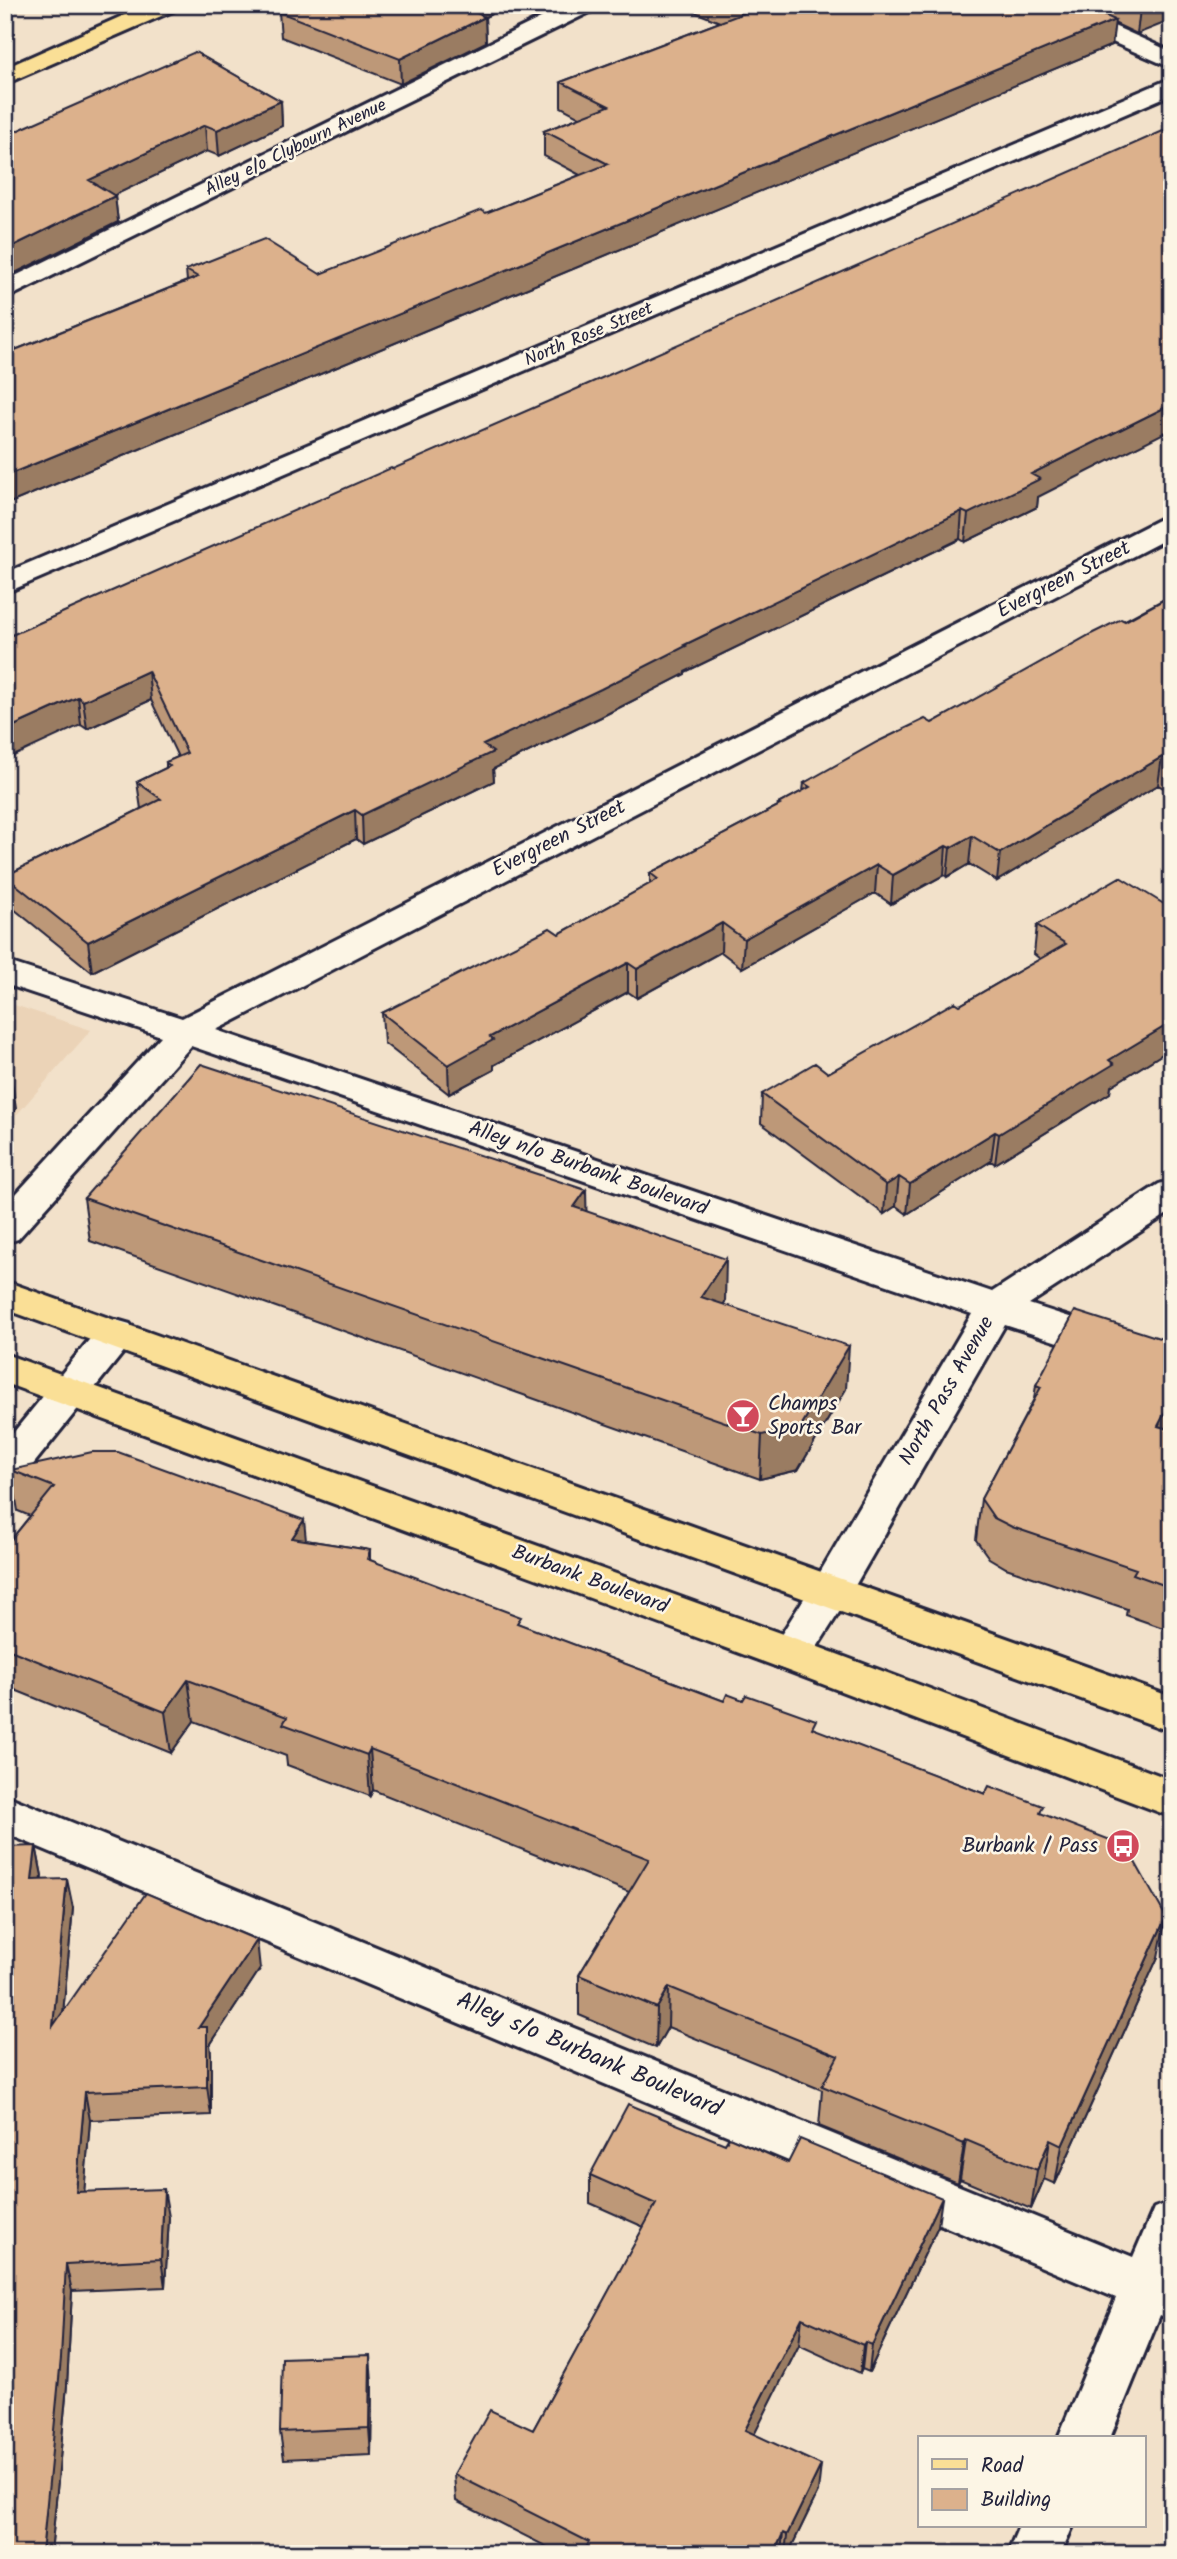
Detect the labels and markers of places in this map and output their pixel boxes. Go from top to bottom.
place label: Champs Sports Bar [768,1388,862,1445]
bar icon: Champs Sports Bar [724,1397,762,1435]
bus stop icon: Burbank / Pass [1104,1827,1142,1865]
place label: Burbank / Pass [962,1830,1098,1863]

